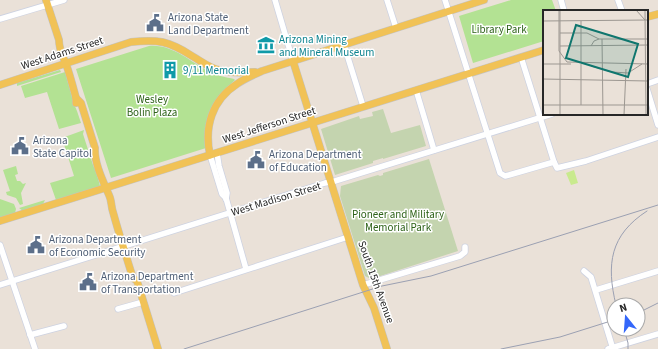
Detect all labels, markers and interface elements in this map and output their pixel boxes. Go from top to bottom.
place label: Arizona State Land Department [168,10,249,38]
inset map [543,10,648,115]
public building icon: Arizona State Land Department [145,13,165,33]
park label: Library Park [471,22,527,37]
place label: Arizona Mining and Mineral Museum [279,32,374,60]
street label: West Adams Street [19,33,105,73]
museum icon: Arizona Mining and Mineral Museum [256,35,276,55]
building icon: 9/11 Memorial [160,60,180,80]
place label: 9/11 Memorial [183,63,249,78]
park label: Wesley Bolin Plaza [127,92,177,120]
street label: West Jefferson Street [221,103,318,147]
place label: Arizona State Capitol [33,133,92,161]
public building icon: Arizona State Capitol [10,136,30,156]
place label: Arizona Department of Education [269,147,362,175]
public building icon: Arizona Department of Education [246,150,266,170]
street label: West Madison Street [229,178,323,220]
park label: Pioneer and Military Memorial Park [352,207,444,235]
place label: Arizona Department of Economic Security [49,232,146,260]
public building icon: Arizona Department of Economic Security [26,235,46,255]
street label: South 15th Avenue [354,239,398,326]
place label: Arizona Department of Transportation [101,269,194,297]
public building icon: Arizona Department of Transportation [78,272,98,292]
north arrow [606,297,646,337]
text: N [618,300,629,316]

